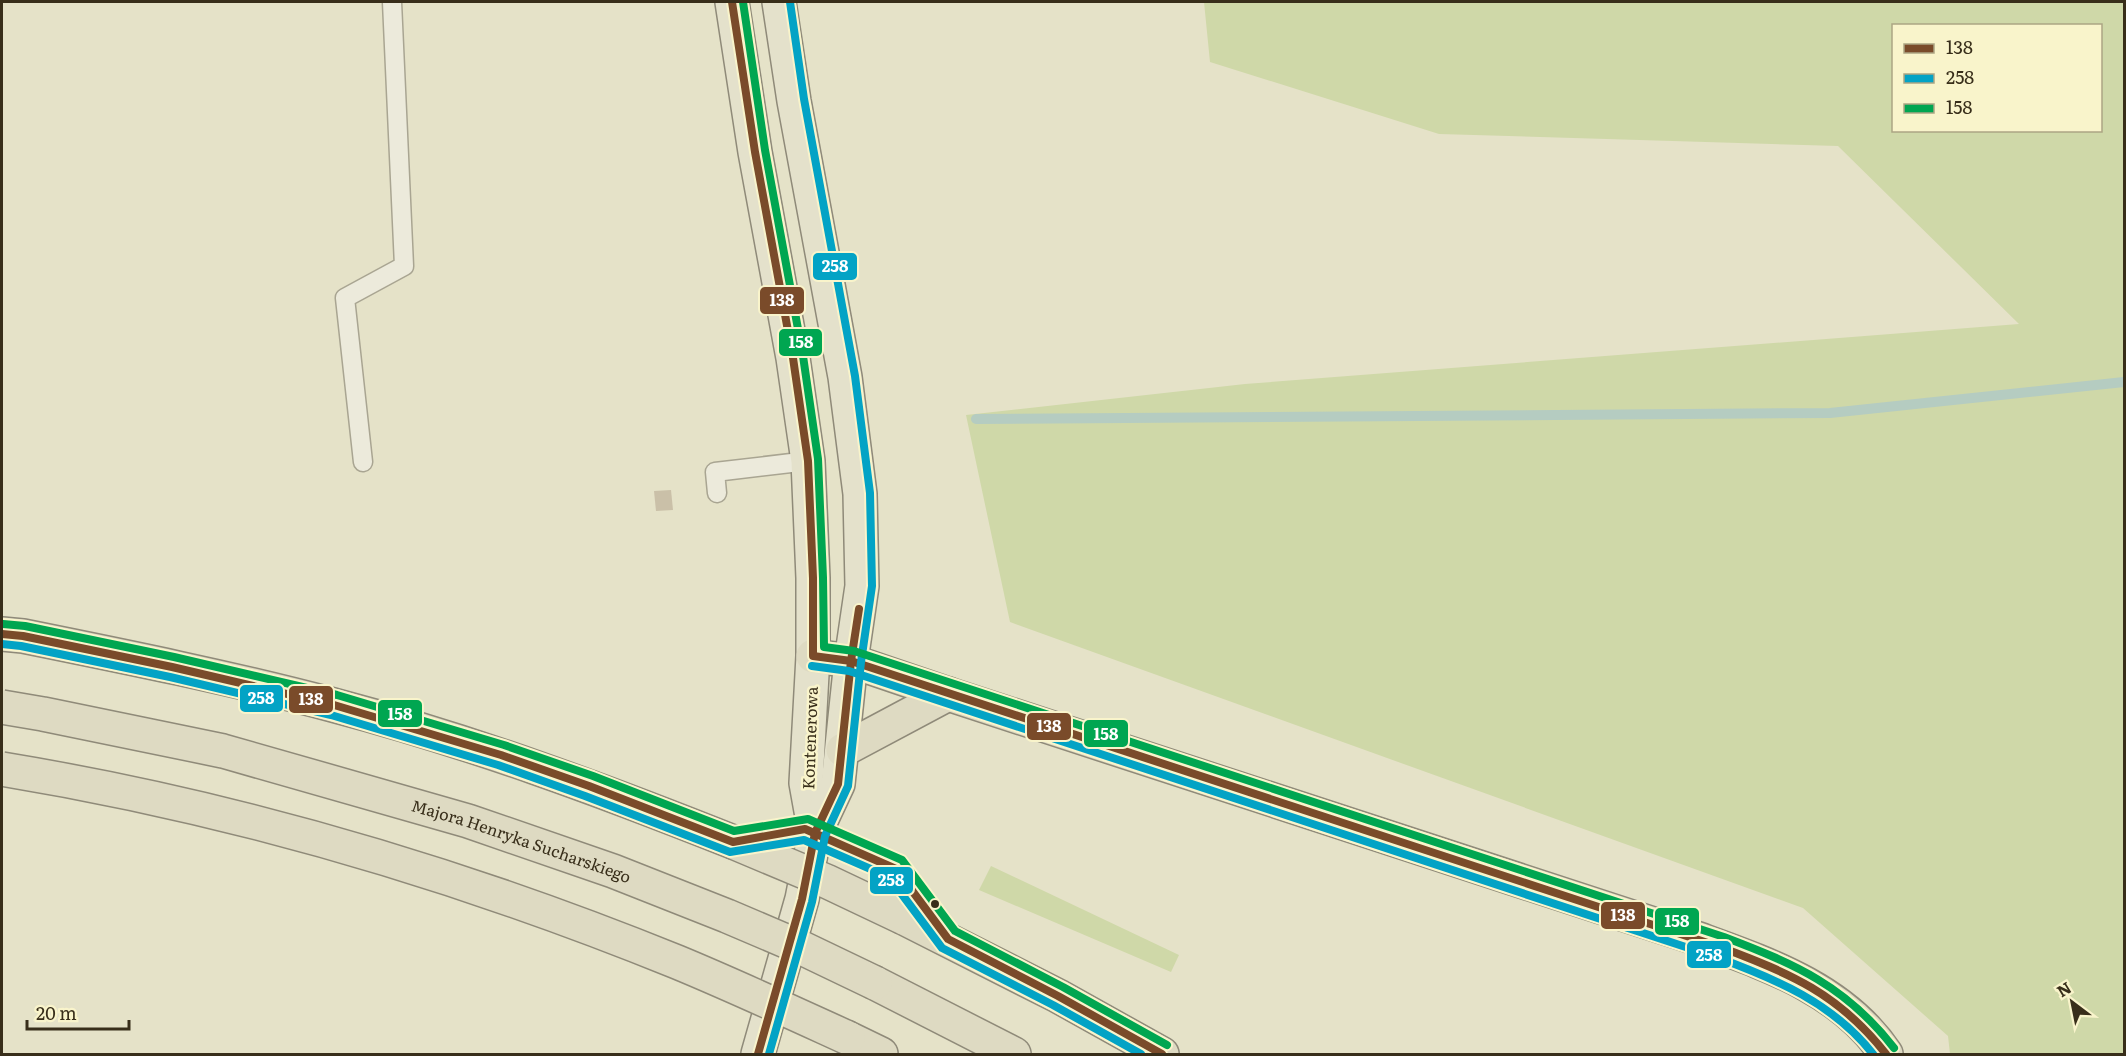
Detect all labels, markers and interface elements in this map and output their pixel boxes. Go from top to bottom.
legend [1892,24,2102,132]
text: 138 [1946,33,1973,60]
text: 258 [1946,63,1974,90]
text: 158 [1946,93,1972,120]
line badge: 258 [812,252,858,281]
text: 258 [822,253,849,277]
line badge: 138 [759,286,805,315]
text: 138 [770,287,795,311]
line badge: 158 [778,328,823,357]
text: 158 [789,329,814,353]
line badge: 258 [239,684,284,713]
text: 258 [248,685,275,709]
line badge: 138 [288,685,334,714]
text: 138 [299,686,324,710]
street label: Kontenerowa [795,686,823,790]
line badge: 158 [377,699,423,728]
text: 158 [388,701,413,725]
line badge: 138 [1026,712,1072,741]
text: 138 [1037,713,1062,737]
line badge: 158 [1083,719,1129,748]
text: 158 [1094,721,1119,745]
street label: Majora Henryka Sucharskiego [409,792,635,888]
line badge: 258 [869,866,914,895]
text: 258 [878,867,905,891]
unlabelled marker [929,898,941,910]
line badge: 138 [1600,901,1646,930]
text: 138 [1611,902,1636,926]
line badge: 158 [1654,907,1700,936]
text: 158 [1665,908,1690,932]
line badge: 258 [1686,940,1732,969]
text: 258 [1696,942,1723,966]
north arrow [2042,972,2102,1032]
text: N [2051,975,2076,1002]
scale bar [27,993,129,1031]
text: 20 m [36,999,77,1026]

